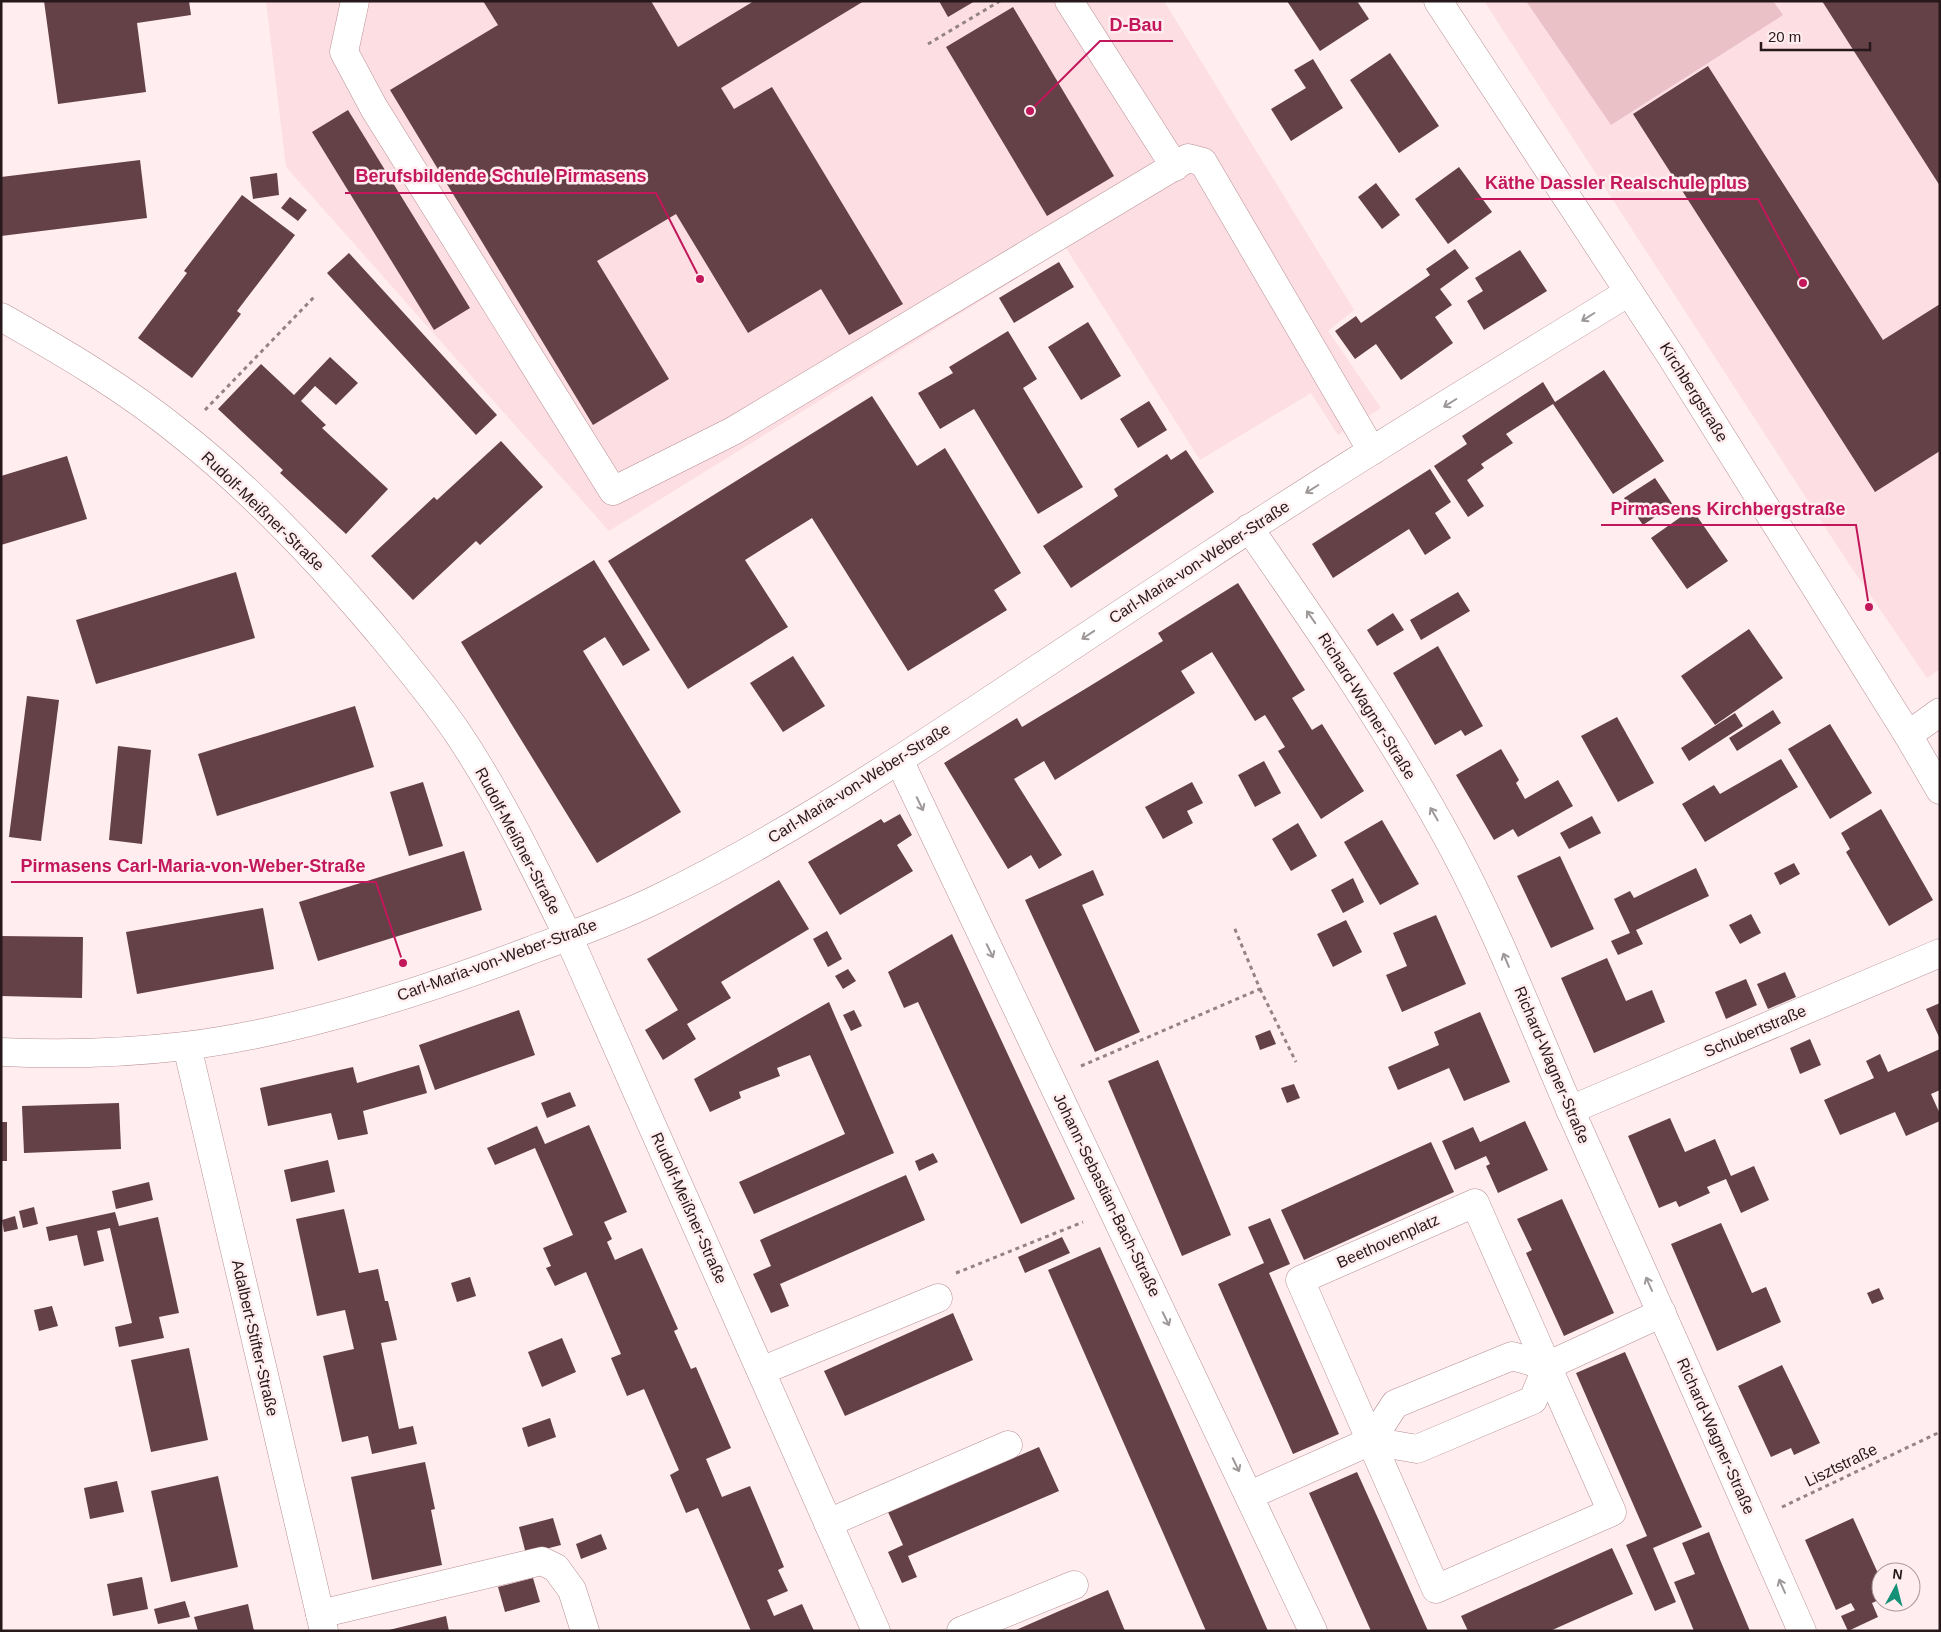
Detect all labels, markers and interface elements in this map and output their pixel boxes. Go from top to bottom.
callout: D-Bau [1100,8,1173,41]
text: D-Bau [1110,15,1163,35]
scale bar [1761,20,1870,52]
text: 20 m [1768,28,1801,45]
callout: Berufsbildende Schule Pirmasens [345,160,656,193]
text: Berufsbildende Schule Pirmasens [355,166,647,186]
callout: Käthe Dassler Realschule plus [1475,166,1758,199]
text: Käthe Dassler Realschule plus [1485,173,1747,193]
one-way arrow [1581,313,1595,323]
street label: Kirchbergstraße [1657,339,1731,445]
one-way arrow [1443,398,1457,408]
street label: Rudolf-Meißner-Straße [198,448,328,574]
one-way arrow [1305,484,1319,494]
callout: Pirmasens Kirchbergstraße [1601,492,1856,525]
street label: Carl-Maria-von-Weber-Straße [1106,497,1292,627]
text: Pirmasens Kirchbergstraße [1610,499,1846,519]
one-way arrow [1306,610,1316,624]
one-way arrow [1081,630,1095,640]
street label: Richard-Wagner-Straße [1315,630,1419,782]
street label: Carl-Maria-von-Weber-Straße [765,720,953,846]
street label: Rudolf-Meißner-Straße [472,765,564,917]
one-way arrow [915,797,925,812]
one-way arrow [1428,808,1438,822]
callout: Pirmasens Carl-Maria-von-Weber-Straße [11,849,376,882]
text: Pirmasens Carl-Maria-von-Weber-Straße [21,856,365,876]
street label: Carl-Maria-von-Weber-Straße [395,916,599,1004]
one-way arrow [986,943,995,958]
one-way arrow [1501,953,1511,968]
street label: Richard-Wagner-Straße [1511,984,1593,1146]
street label: Schubertstraße [1701,1002,1809,1060]
street label: Johann-Sebastian-Bach-Straße [1050,1091,1164,1300]
street label: Rudolf-Meißner-Straße [648,1130,730,1286]
street label: Beethovenplatz [1334,1211,1442,1271]
street label: Adalbert-Stifter-Straße [229,1258,281,1418]
one-way arrow [1644,1277,1654,1292]
one-way arrow [1162,1311,1171,1326]
street label: Richard-Wagner-Straße [1674,1355,1758,1517]
street label: Lisztstraße [1802,1440,1880,1490]
one-way arrow [1232,1457,1241,1472]
north arrow [1871,1562,1921,1612]
text: N [1892,1566,1904,1583]
one-way arrow [1777,1579,1787,1594]

